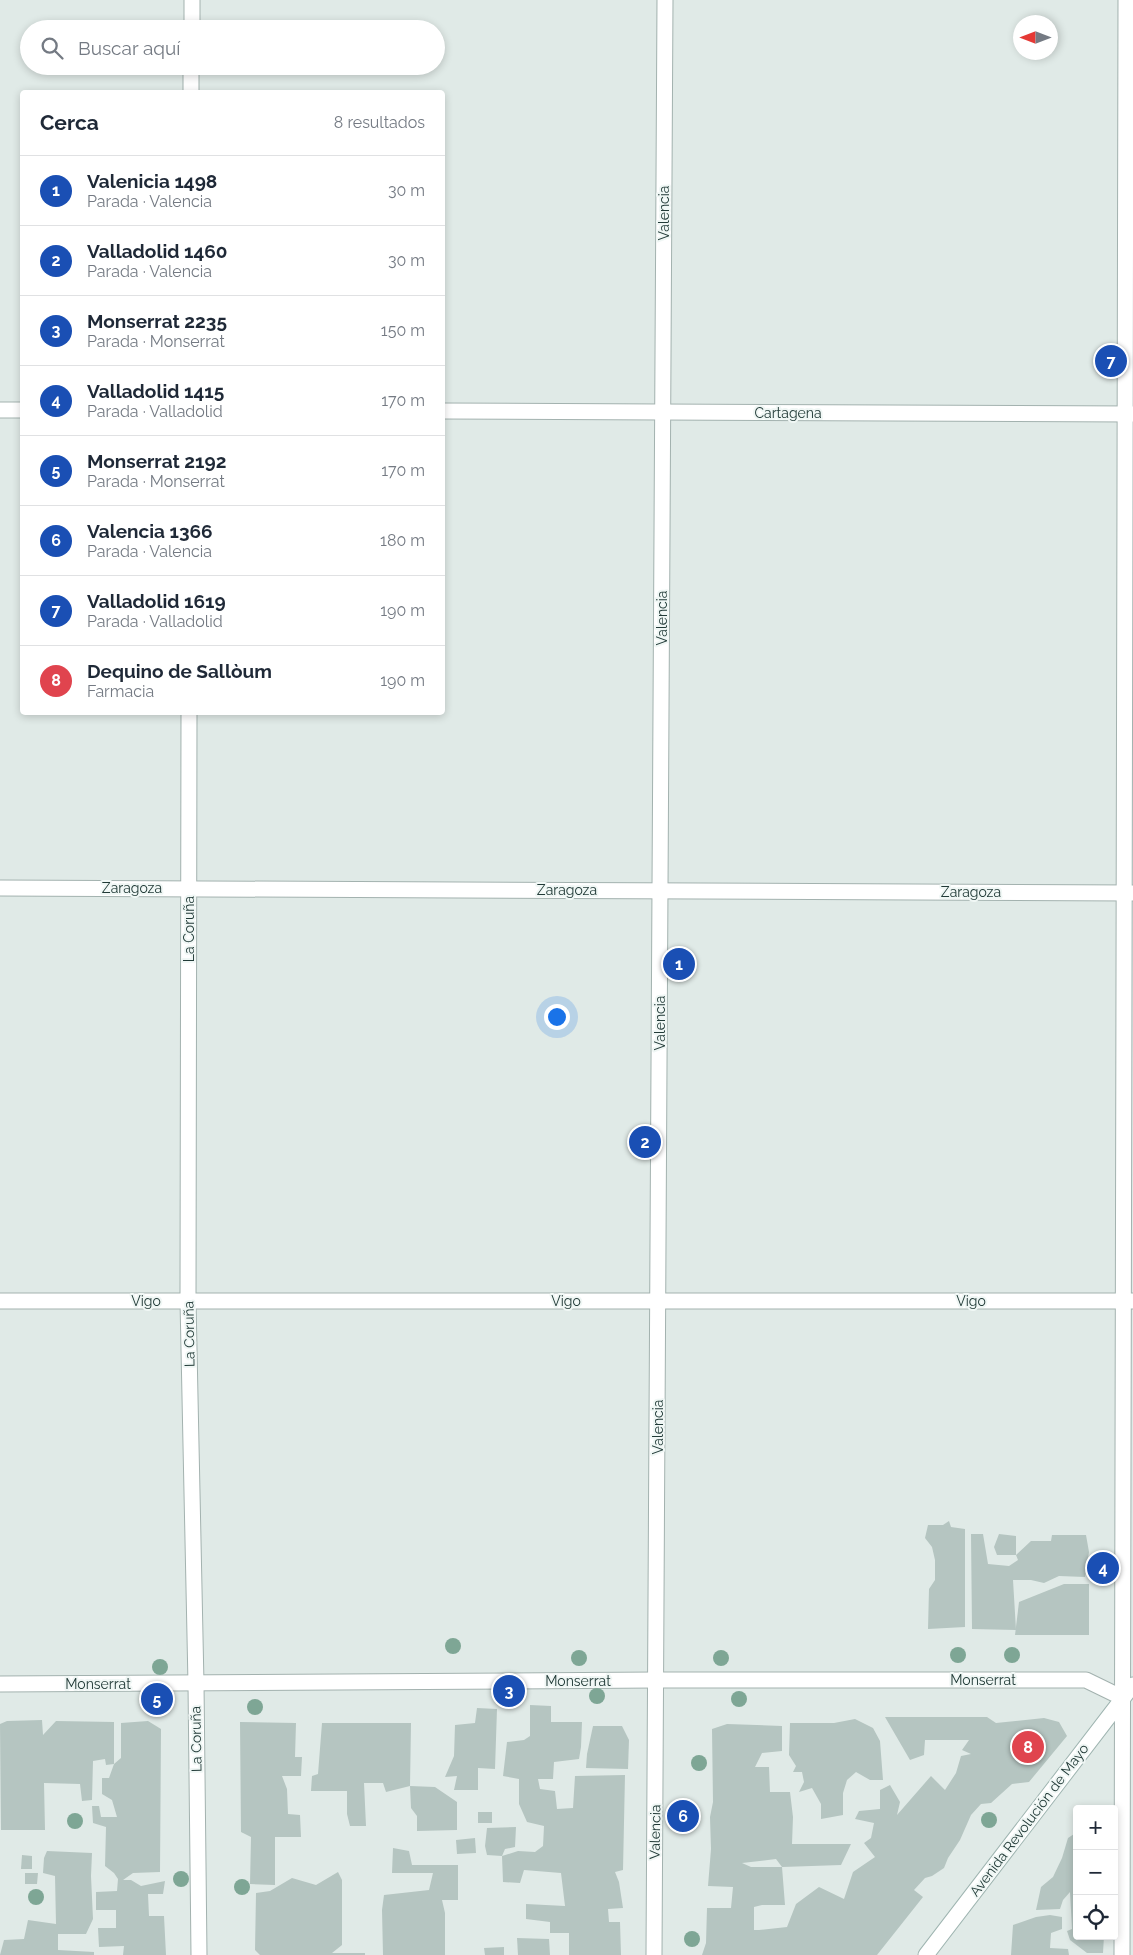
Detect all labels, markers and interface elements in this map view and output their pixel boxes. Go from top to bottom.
north arrow [1013,15,1058,60]
search box [20,20,445,75]
icon: search [38,34,66,62]
text: Buscar aquí [78,37,180,59]
text: Cerca [40,110,99,135]
text: 8 resultados [334,113,425,132]
text: Valenicia 1498 [87,170,217,192]
text: 1 [52,181,60,200]
text: 30 m [388,181,425,200]
street label: Valencia [656,186,672,240]
text: Parada · Valencia [87,192,212,211]
text: Valladolid 1460 [87,240,228,262]
text: 2 [51,251,61,270]
text: 30 m [388,251,425,270]
text: Parada · Valencia [87,262,212,281]
text: Monserrat 2235 [87,310,227,332]
text: 3 [52,321,60,340]
text: 150 m [381,321,425,340]
text: Parada · Monserrat [87,332,225,351]
pin: 7 [1095,342,1127,380]
text: Valladolid 1415 [87,380,224,402]
text: 4 [51,391,61,410]
text: 170 m [381,391,425,410]
text: Parada · Valladolid [87,402,223,421]
street label: Cartagena [754,405,822,421]
text: Monserrat 2192 [87,450,226,472]
text: 5 [52,461,60,480]
text: 170 m [381,461,425,480]
text: Parada · Monserrat [87,472,225,491]
text: Valencia 1366 [87,520,213,542]
text: 6 [51,531,61,550]
text: 180 m [380,531,425,550]
text: Parada · Valencia [87,542,212,561]
text: Valladolid 1619 [87,590,226,612]
street label: Valencia [654,591,670,645]
text: 7 [52,601,60,620]
text: 190 m [380,601,425,620]
text: Parada · Valladolid [87,612,223,631]
text: Dequino de Sallòum [87,660,272,682]
text: 8 [51,671,61,690]
text: 190 m [380,671,425,690]
text: Farmacia [87,682,154,701]
street label: Zaragoza [102,880,162,896]
street label: Zaragoza [537,882,597,898]
street label: Zaragoza [941,884,1001,900]
street label: La Coruña [181,896,197,962]
pin: 1 [663,945,695,983]
street label: Valencia [652,996,668,1050]
your location [544,1004,570,1030]
pin: 2 [629,1123,661,1161]
street label: Vigo [131,1293,161,1309]
street label: Vigo [551,1293,581,1309]
street label: Vigo [956,1293,986,1309]
street label: La Coruña [180,1301,198,1367]
street label: Valencia [650,1400,666,1454]
pin: 4 [1087,1549,1119,1587]
pin: 3 [493,1672,525,1710]
street label: Monserrat [950,1672,1016,1688]
street label: Monserrat [545,1673,611,1689]
street label: Monserrat [65,1676,131,1692]
pin: 5 [141,1680,173,1718]
street label: La Coruña [187,1706,205,1772]
pin: 8 [1012,1728,1044,1766]
street label: Avenida Revolución de Mayo [966,1741,1092,1899]
pin: 6 [667,1797,699,1835]
street label: Valencia [647,1804,663,1860]
map controls [1073,1805,1118,1940]
button: + [1073,1805,1118,1850]
button: − [1073,1850,1118,1895]
button: locate [1073,1895,1118,1940]

